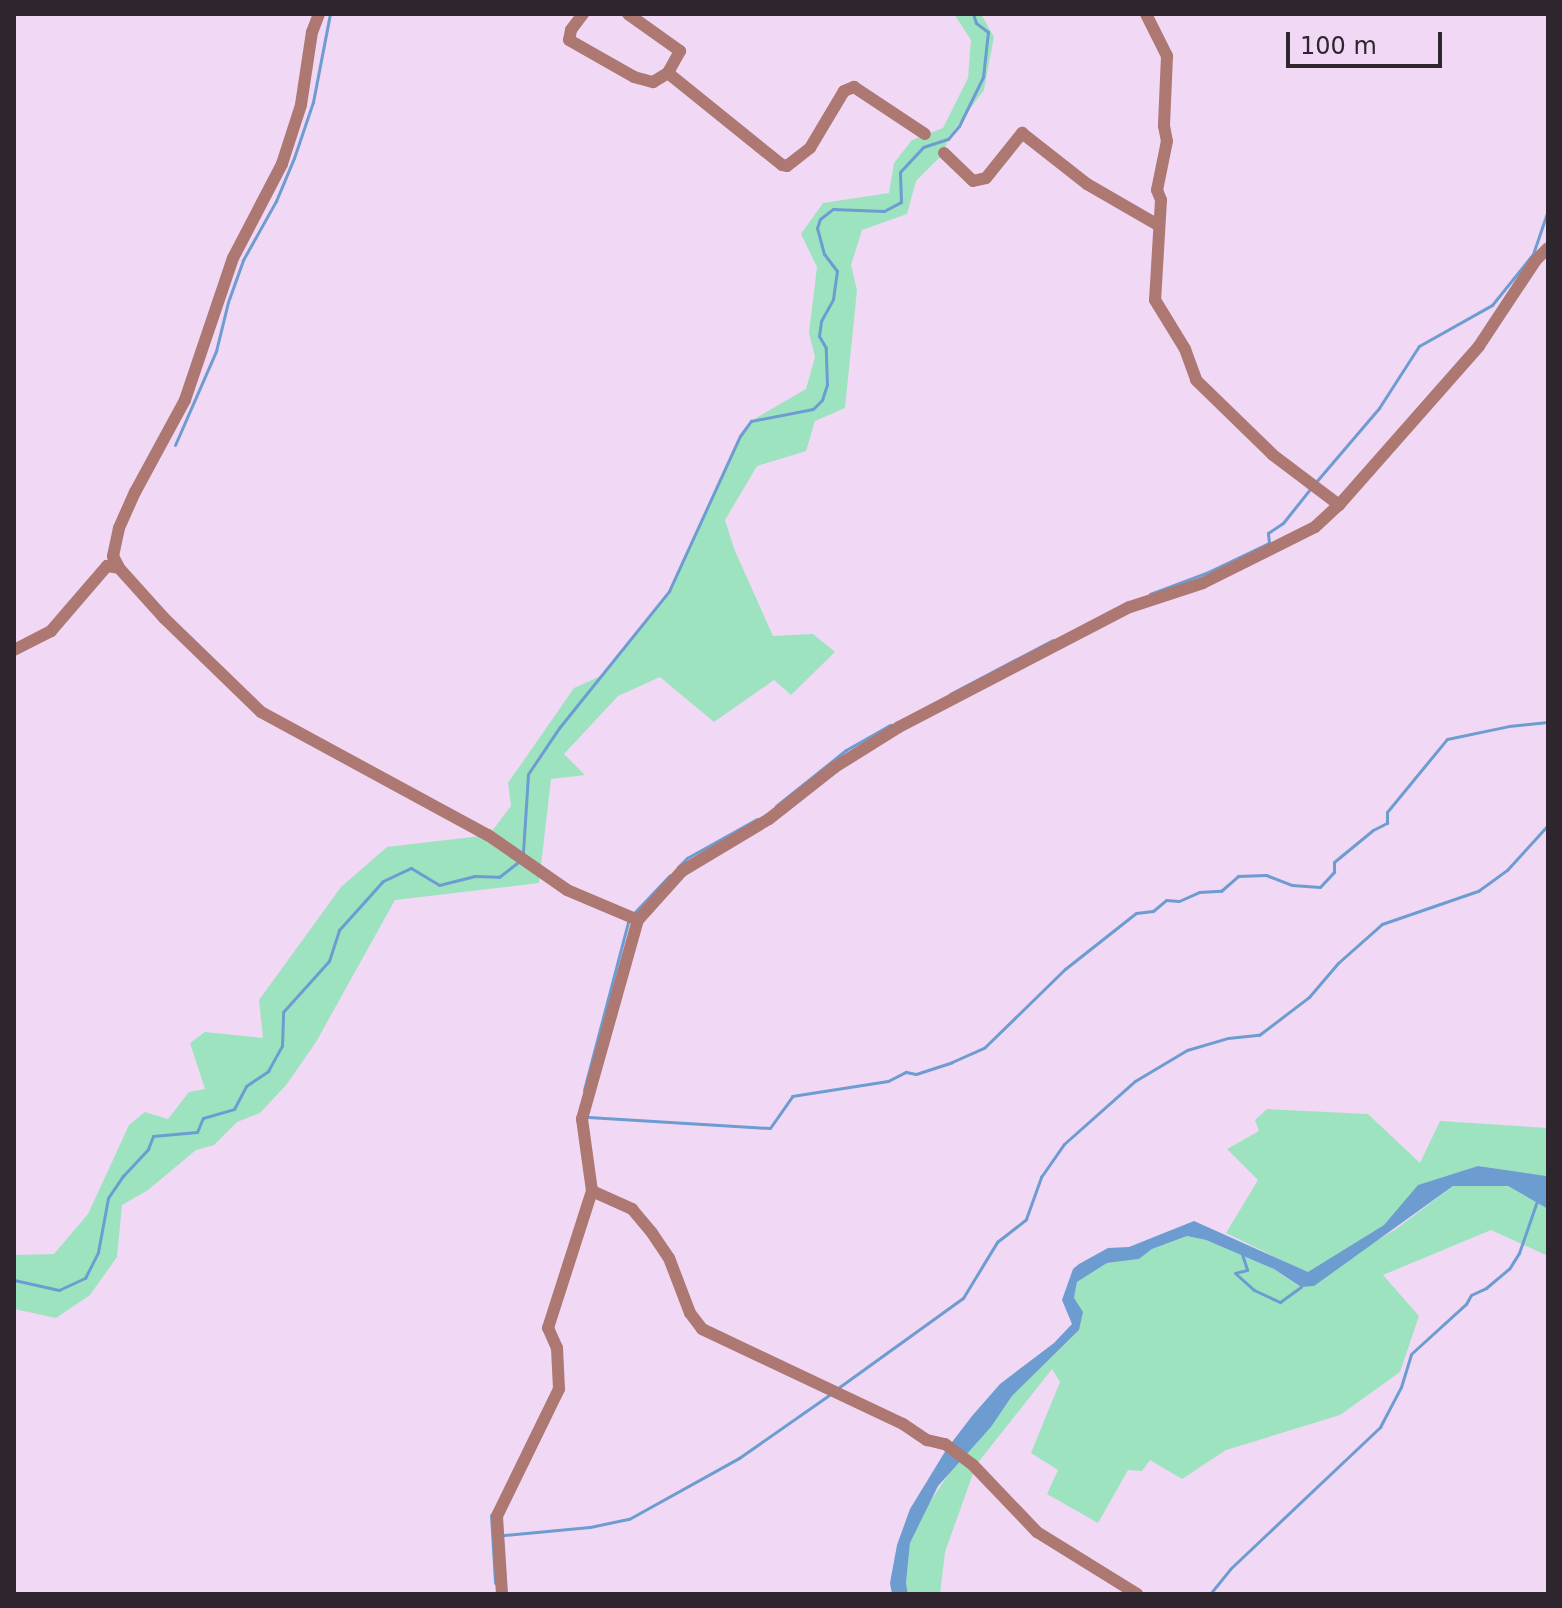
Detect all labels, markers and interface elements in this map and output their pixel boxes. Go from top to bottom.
scale bar [1290,16,1446,66]
text: 100 m [1300,32,1377,60]

